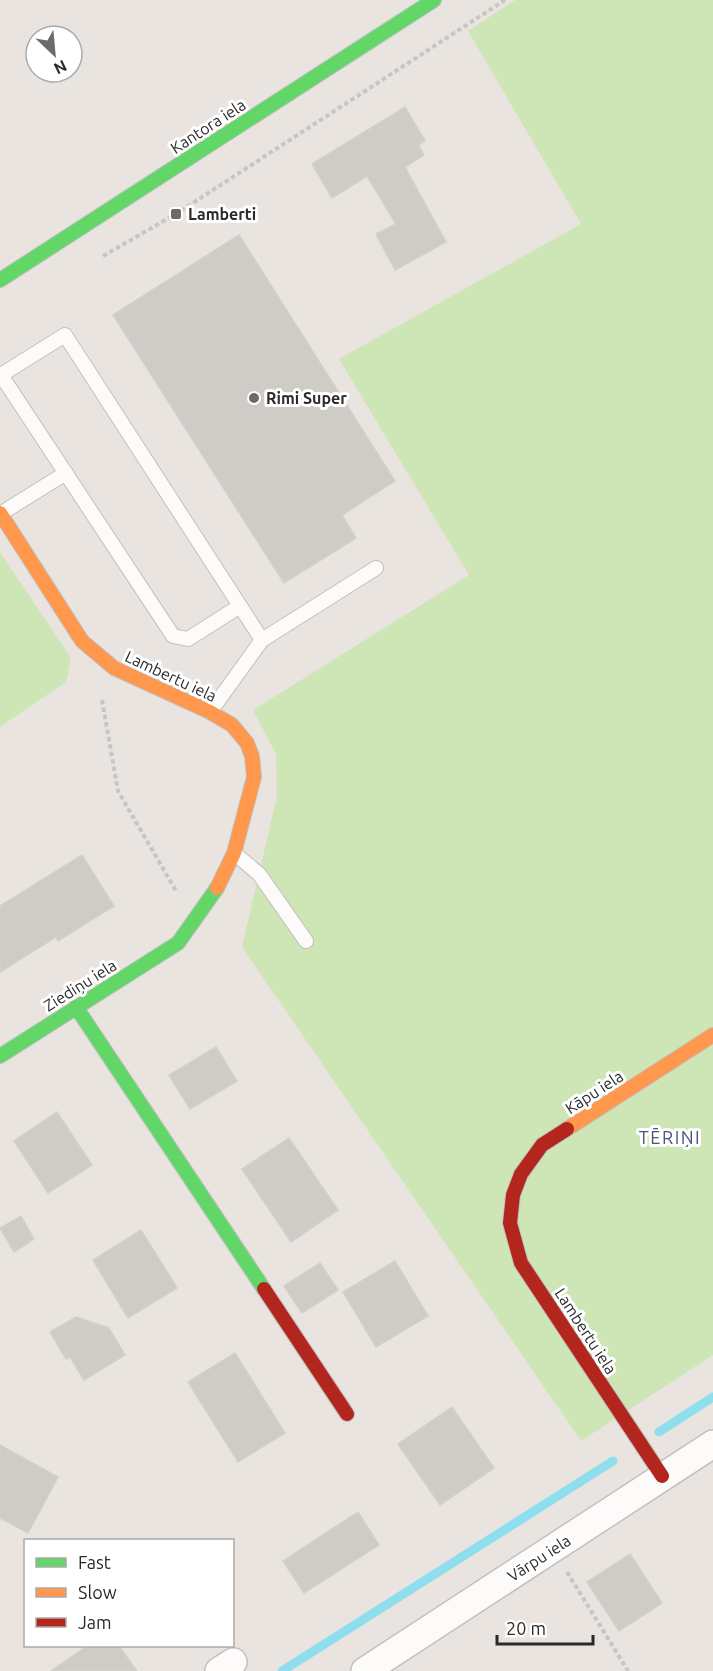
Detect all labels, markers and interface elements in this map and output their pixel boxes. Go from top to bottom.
north arrow [24,24,84,84]
text: N [51,57,70,78]
street label: Kantora iela [167,95,249,157]
place label: Lamberti [188,205,256,223]
marker: Lamberti [169,207,183,221]
place label: Rimi Super [266,389,347,407]
marker: Rimi Super [247,391,261,405]
street label: Lambertu iela [122,647,220,705]
street label: Ziediņu iela [40,956,120,1014]
street label: Kāpu iela [562,1067,626,1117]
district label: TĒRIŅI [639,1127,701,1147]
street label: Lambertu iela [552,1285,620,1377]
street label: Vārpu iela [504,1531,574,1585]
legend [24,1539,234,1647]
text: Fast [78,1552,111,1572]
text: Slow [78,1582,117,1602]
scale bar [497,1608,593,1646]
text: Jam [78,1612,112,1632]
text: 20 m [506,1618,546,1638]

